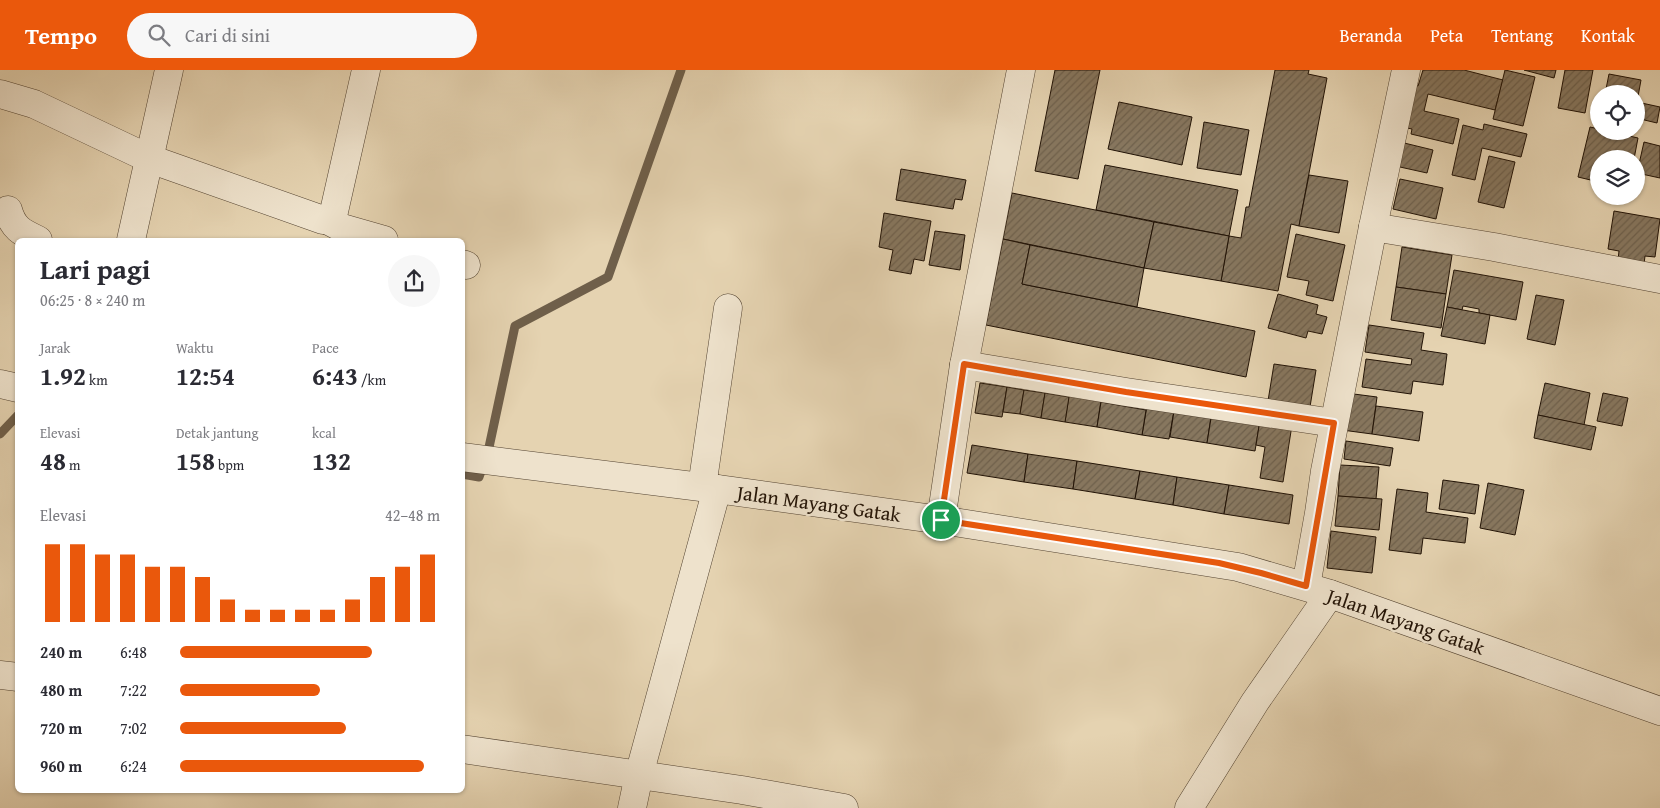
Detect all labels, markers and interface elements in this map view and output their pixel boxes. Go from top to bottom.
search box [127,13,477,58]
text: Tempo [25,18,97,53]
icon: search [145,21,173,49]
text: Cari di sini [185,21,270,49]
text: Beranda [1340,22,1402,49]
text: Peta [1430,22,1463,49]
text: Tentang [1491,22,1553,49]
text: Kontak [1581,22,1635,49]
map controls [1590,85,1645,205]
button: locate [1590,85,1645,140]
button: layers [1590,150,1645,205]
text: Lari pagi [40,248,150,289]
button: share [388,255,440,307]
text: 06:25 · 8 × 240 m [40,288,145,312]
text: Jarak [40,338,70,358]
text: Waktu [176,338,214,358]
text: Pace [312,338,339,358]
text: 1.92 [40,358,86,394]
text: 12:54 [176,358,235,394]
text: 6:43 [312,358,358,394]
text: km [86,370,108,390]
text: /km [358,370,386,390]
text: Elevasi [40,423,80,443]
text: Detak jantung [176,423,258,443]
text: kcal [312,423,336,443]
text: 48 [40,443,66,479]
text: 158 [176,443,215,479]
text: 132 [312,443,351,479]
text: m [66,455,80,475]
text: bpm [215,455,244,475]
street label: Jalan Mayang Gatak [732,477,904,529]
pin [920,499,962,541]
text: Elevasi [40,503,86,527]
text: 42–48 m [385,503,440,527]
icon: arrive [927,506,955,534]
street label: Jalan Mayang Gatak [1320,579,1489,662]
text: 240 m [40,640,82,664]
text: 6:48 [120,640,147,664]
text: 480 m [40,678,82,702]
text: 7:22 [120,678,147,702]
text: 720 m [40,716,82,740]
text: 7:02 [120,716,147,740]
text: 960 m [40,754,82,778]
text: 6:24 [120,754,147,778]

